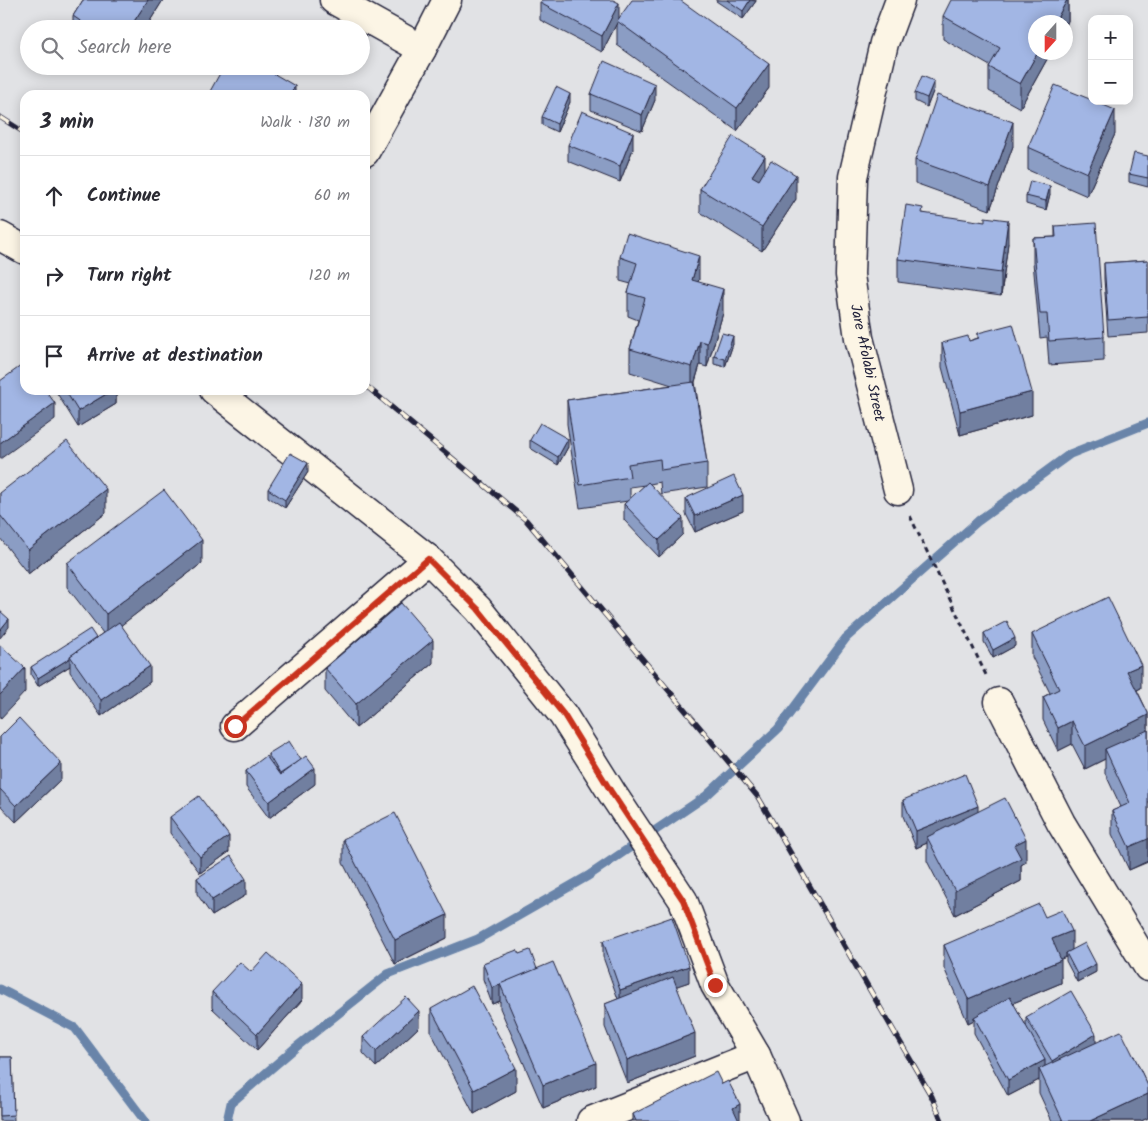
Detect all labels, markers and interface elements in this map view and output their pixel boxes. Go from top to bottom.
north arrow [1028,15,1073,60]
map controls [1088,15,1133,105]
button: + [1088,15,1133,60]
search box [20,20,370,75]
text: Search here [78,33,172,63]
icon: search [38,34,66,62]
button: − [1088,60,1133,105]
text: 3 min [40,106,94,139]
text: Walk · 180 m [260,110,350,135]
text: Continue [87,181,160,211]
icon: ahead [40,182,68,210]
text: 60 m [314,183,350,208]
text: Turn right [87,261,172,291]
icon: right [40,262,68,290]
text: 120 m [309,263,350,288]
street label: Jare Afolabi Street [843,302,891,424]
text: Arrive at destination [87,341,263,371]
icon: arrive [40,342,68,370]
route start [224,715,247,738]
route end [704,974,727,997]

